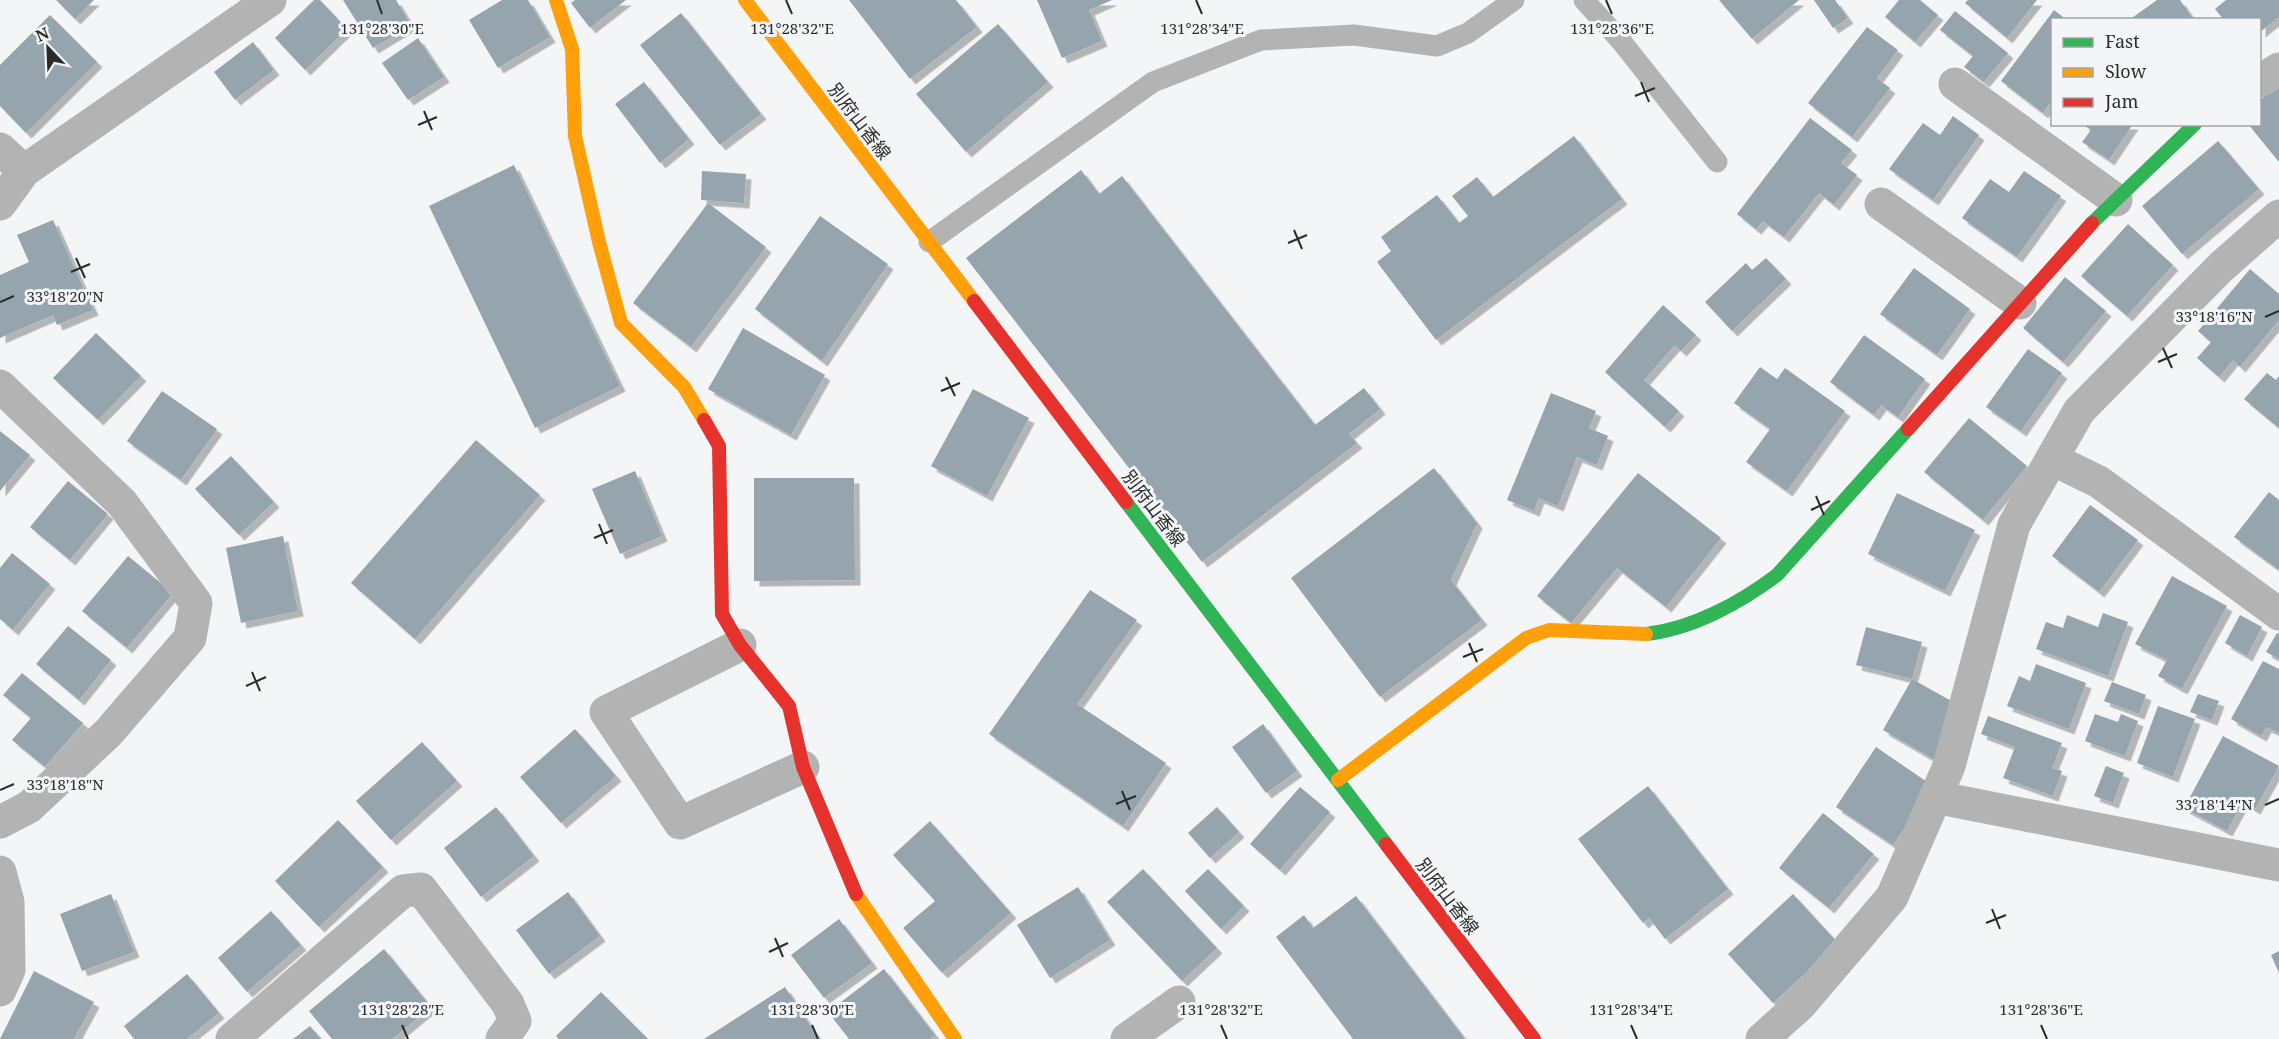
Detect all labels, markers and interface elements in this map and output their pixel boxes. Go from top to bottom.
north arrow [18,18,78,78]
text: 131°28'30"E [340,18,424,38]
text: 131°28'32"E [750,18,834,38]
text: 131°28'34"E [1160,18,1244,38]
text: 131°28'36"E [1570,18,1654,38]
legend [2051,18,2261,126]
text: N [32,21,53,47]
text: Fast [2105,29,2140,53]
text: Slow [2105,59,2147,83]
street label: 別府山香線 [823,78,897,164]
text: Jam [2104,89,2139,113]
text: 33°18'20"N [26,286,104,306]
text: 33°18'16"N [2175,306,2253,326]
street label: 別府山香線 [1117,465,1191,551]
text: 33°18'18"N [26,774,104,794]
text: 33°18'14"N [2175,794,2253,814]
street label: 別府山香線 [1411,853,1485,939]
text: 131°28'28"E [360,999,444,1019]
text: 131°28'30"E [770,999,854,1019]
text: 131°28'32"E [1179,999,1263,1019]
text: 131°28'34"E [1589,999,1673,1019]
text: 131°28'36"E [1999,999,2083,1019]

